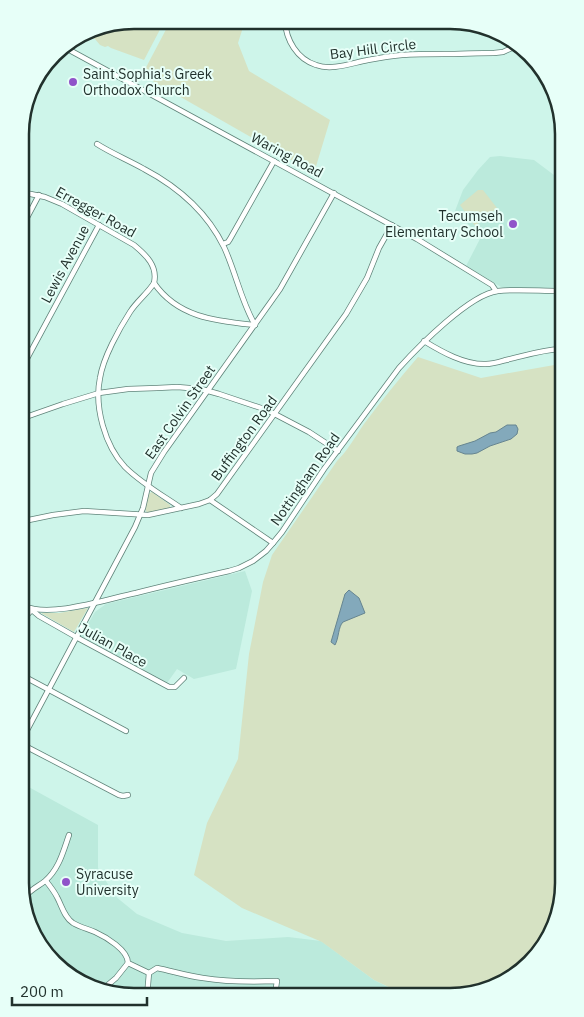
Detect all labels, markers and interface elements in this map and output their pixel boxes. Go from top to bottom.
street label: Bay Hill Circle [329,35,418,63]
place label: Saint Sophia's Greek Orthodox Church [83,65,213,99]
marker: Saint Sophia's Greek Orthodox Church [67,76,79,88]
street label: Waring Road [248,128,326,182]
street label: Erregger Road [53,183,139,241]
place label: Tecumseh Elementary School [385,207,503,241]
marker: Tecumseh Elementary School [507,218,519,230]
street label: Lewis Avenue [37,222,93,306]
street label: East Colvin Street [141,361,219,463]
street label: Buffington Road [207,392,281,484]
street label: Nottingham Road [266,429,344,529]
street label: Julian Place [76,619,151,671]
place label: Syracuse University [76,865,139,899]
marker: Syracuse University [60,876,72,888]
scale bar [12,974,148,1006]
text: 200 m [20,982,64,1001]

